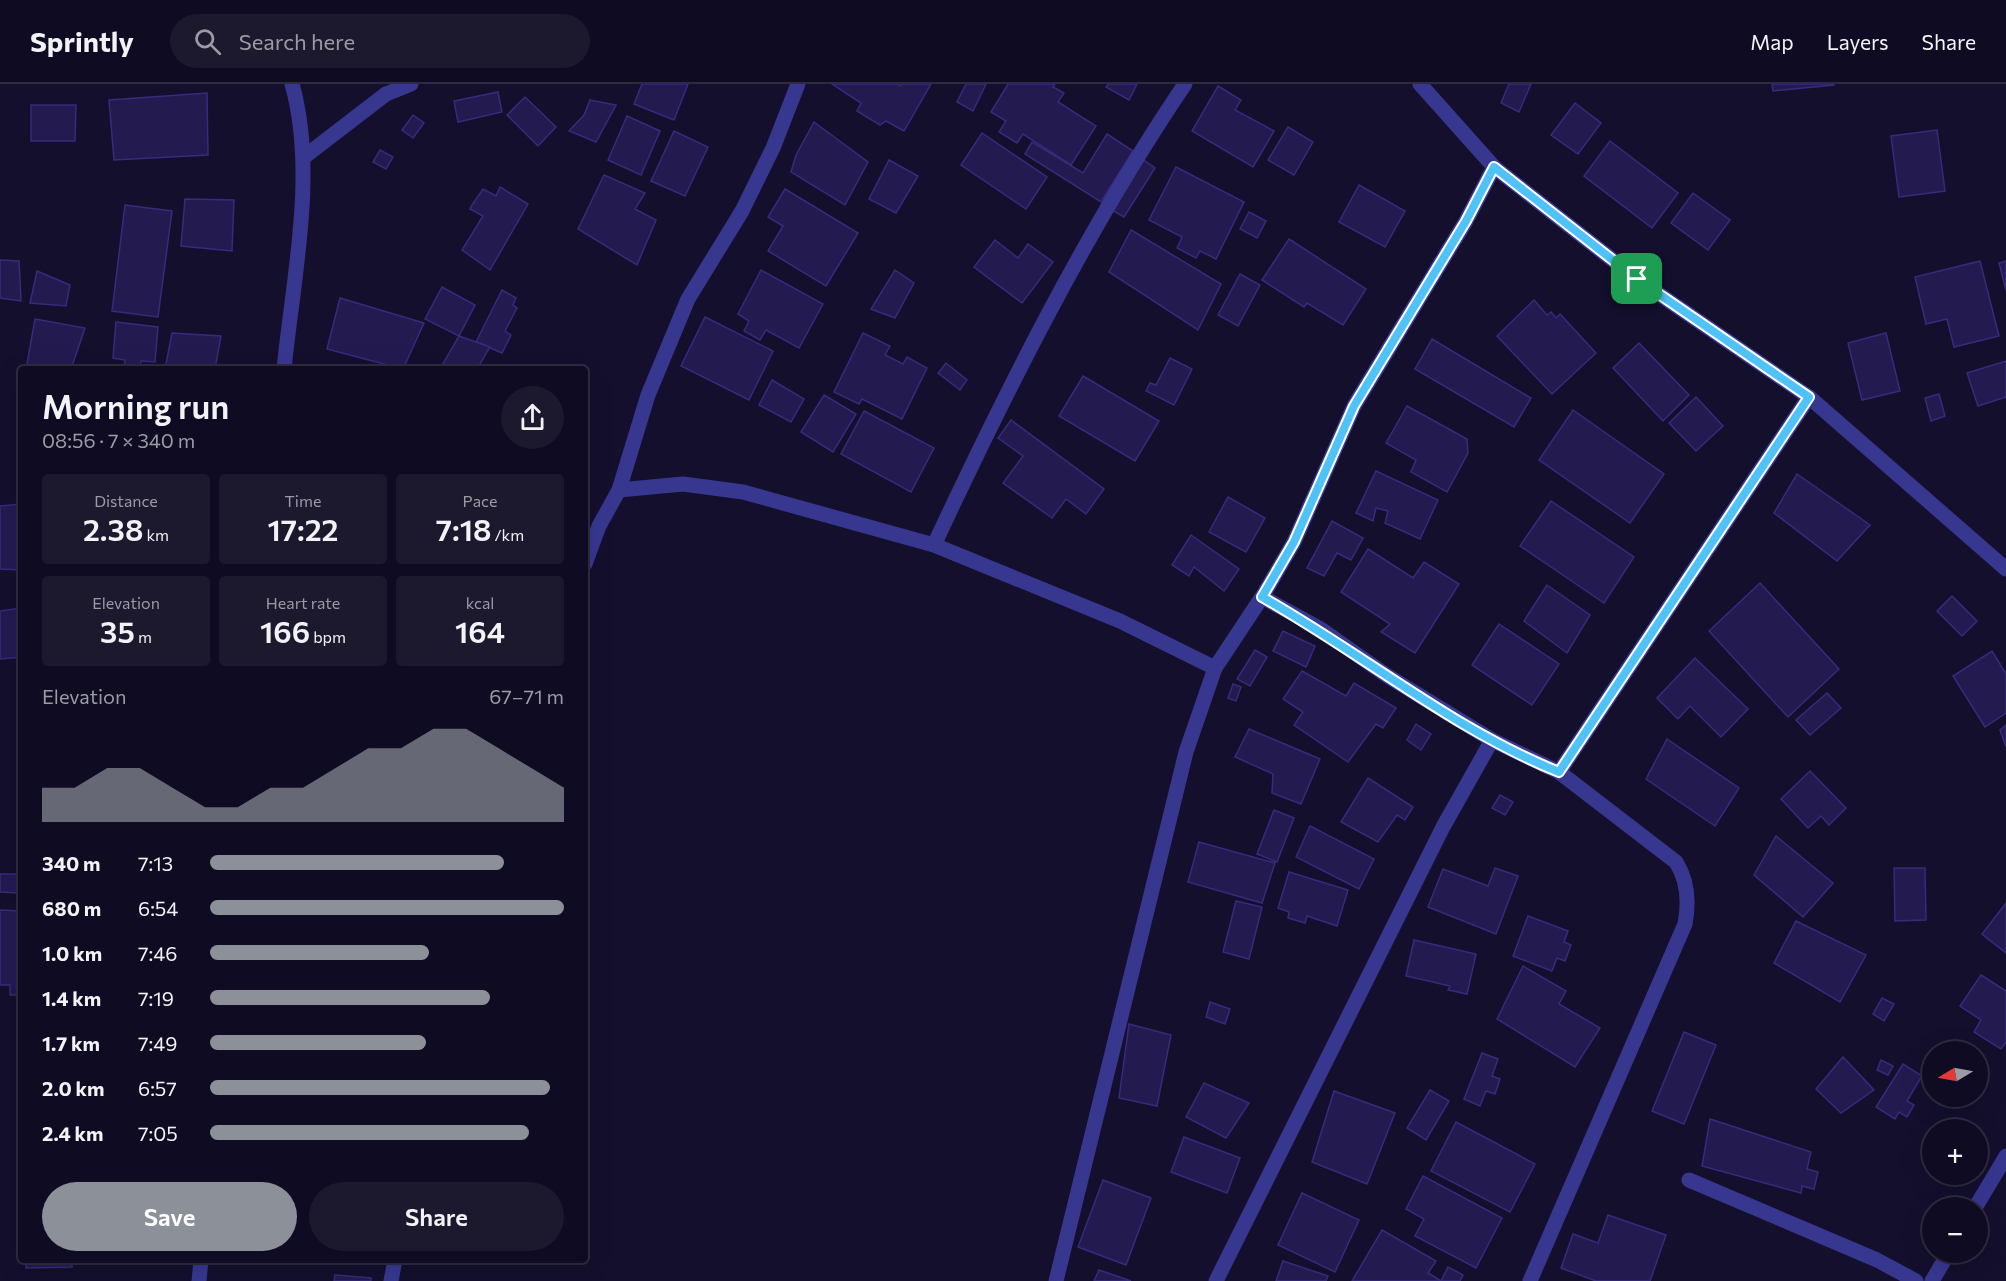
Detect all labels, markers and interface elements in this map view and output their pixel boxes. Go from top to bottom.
search box [170,14,590,68]
text: Sprintly [30,24,134,58]
icon: search [191,25,224,58]
text: Search here [239,28,355,55]
text: Map [1750,29,1794,54]
text: Layers [1827,29,1889,54]
text: Share [1922,29,1976,54]
pin [1611,253,1662,304]
icon: arrive [1620,262,1653,295]
text: Morning run [42,385,229,426]
button: share [501,386,564,449]
text: 08:56 · 7 × 340 m [42,428,195,452]
text: Distance [94,491,158,510]
text: Time [285,491,321,510]
text: Pace [463,491,497,510]
text: 2.38 [83,510,143,547]
text: 17:22 [267,510,339,547]
text: 7:18 [436,510,491,547]
text: km [143,525,169,544]
text: /km [491,525,524,544]
text: Elevation [92,593,160,612]
text: Heart rate [266,593,340,612]
text: kcal [466,593,494,612]
text: 35 [100,612,135,649]
text: 166 [260,612,310,649]
text: 164 [455,612,505,649]
text: m [135,627,152,646]
text: bpm [310,627,346,646]
text: Elevation [42,684,127,708]
text: 67–71 m [489,684,564,708]
text: 340 m [42,851,100,875]
text: 7:13 [138,851,173,875]
text: 680 m [42,896,101,920]
text: 6:54 [138,896,178,920]
text: 1.0 km [42,941,102,965]
text: 7:46 [138,941,177,965]
text: 1.4 km [42,986,101,1010]
text: 7:19 [138,986,174,1010]
text: 1.7 km [42,1031,100,1055]
text: 7:49 [138,1031,177,1055]
north arrow [1922,1041,1988,1107]
map controls [1922,1041,1988,1263]
text: 2.0 km [42,1076,104,1100]
text: 6:57 [138,1076,177,1100]
button: + [1922,1119,1988,1185]
text: 2.4 km [42,1121,104,1145]
text: 7:05 [138,1121,178,1145]
button: Save [42,1182,297,1251]
button: Share [309,1182,564,1251]
button: − [1922,1197,1988,1263]

